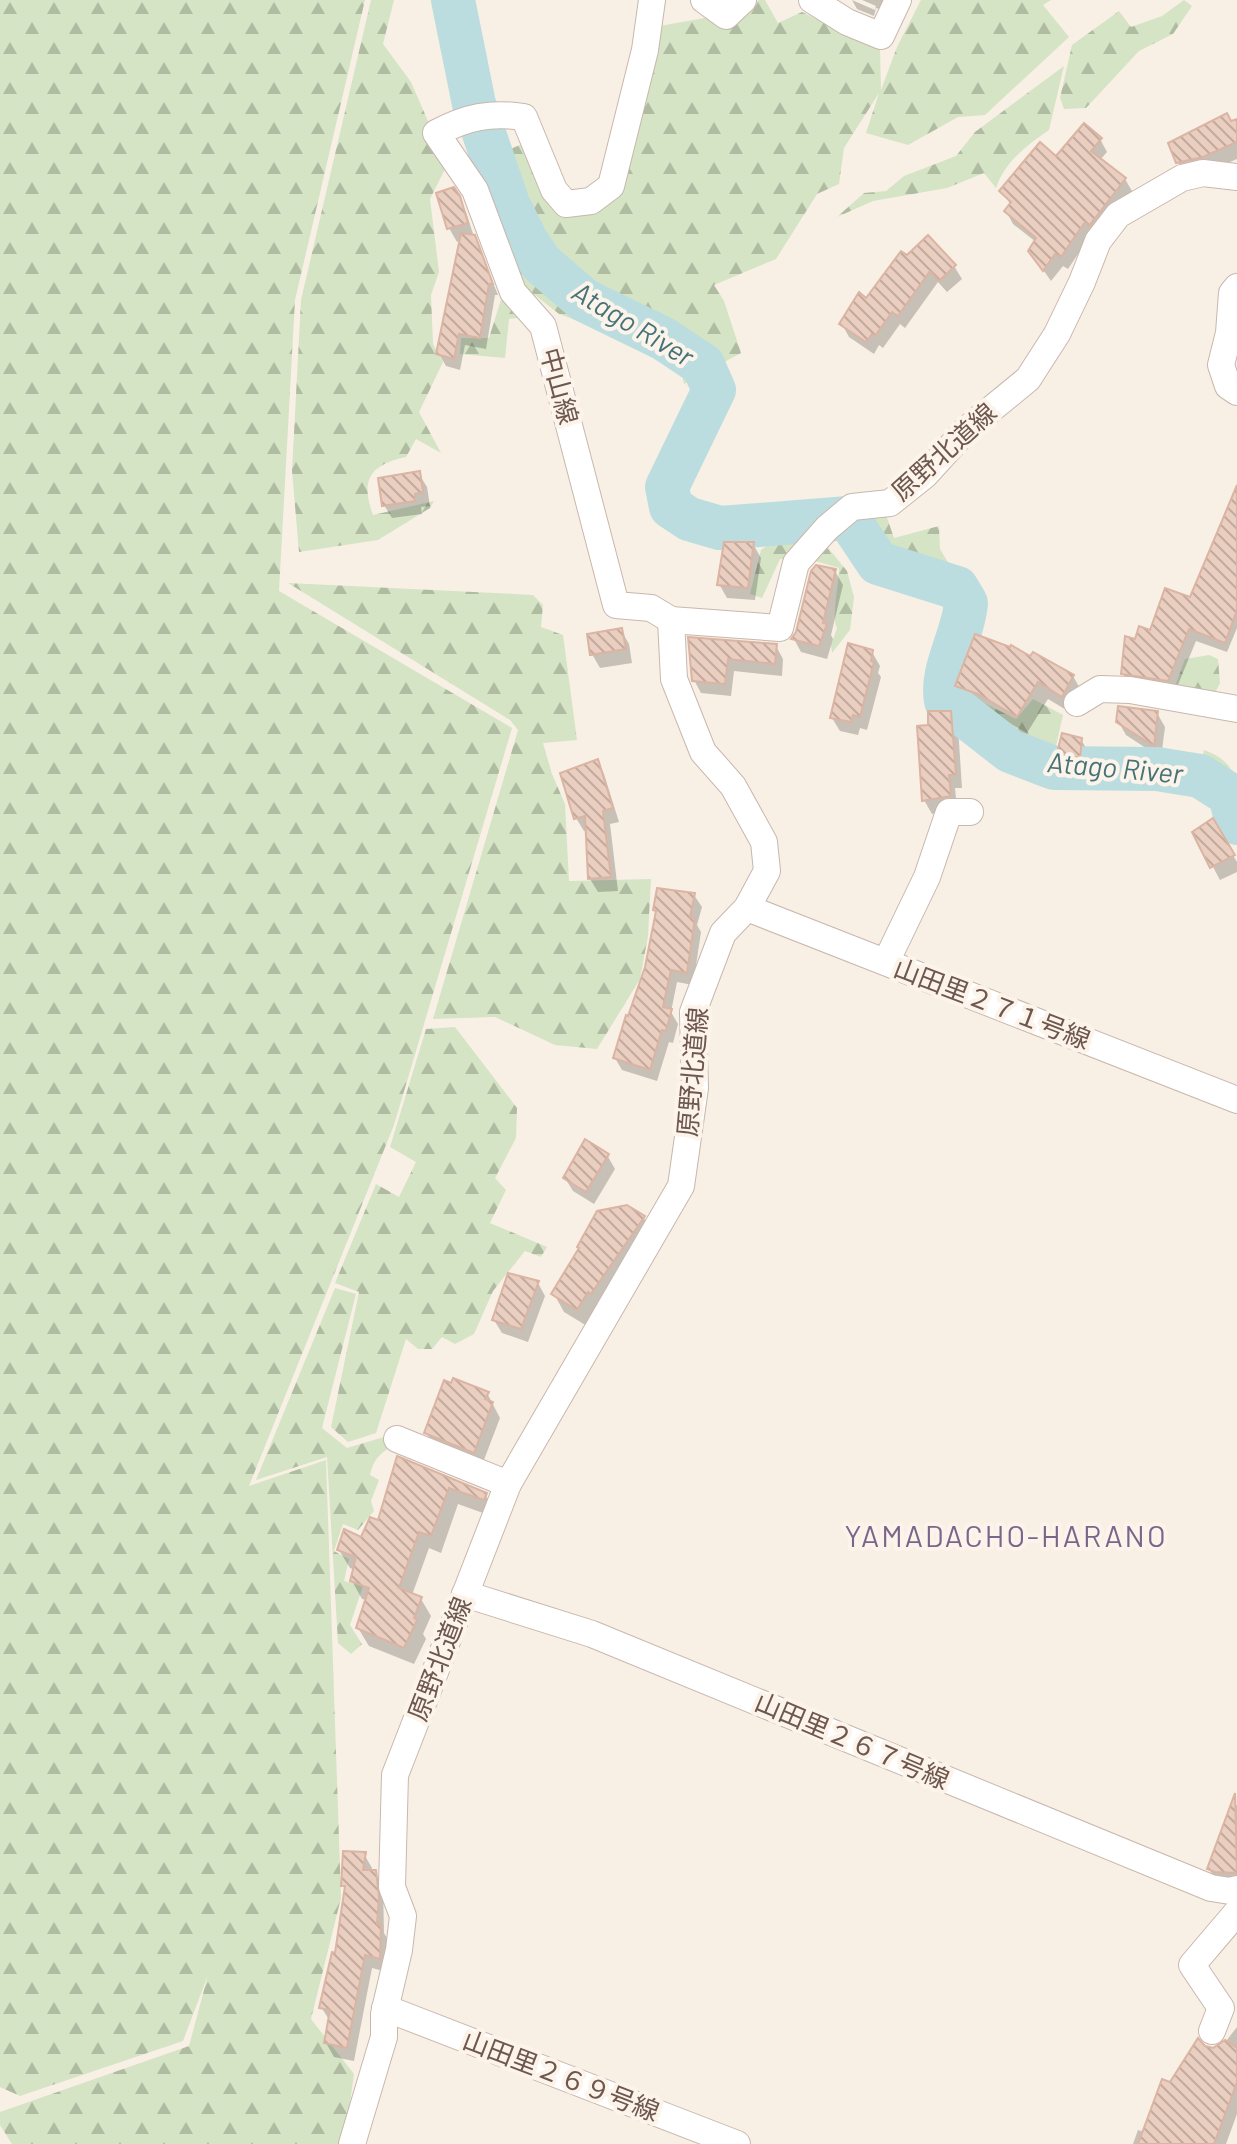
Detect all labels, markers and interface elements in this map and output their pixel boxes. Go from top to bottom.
water label: Atago River [567,274,701,373]
street label: 中山線 [535,344,586,427]
street label: 原野北道線 [884,396,1002,506]
water label: Atago River [1046,744,1185,790]
street label: 山田里２７１号線 [890,951,1095,1054]
street label: 原野北道線 [670,1006,713,1138]
district label: YAMADACHO-HARANO [844,1517,1168,1553]
street label: 原野北道線 [401,1592,476,1725]
street label: 山田里２６７号線 [751,1685,954,1795]
street label: 山田里２６９号線 [459,2023,664,2126]

